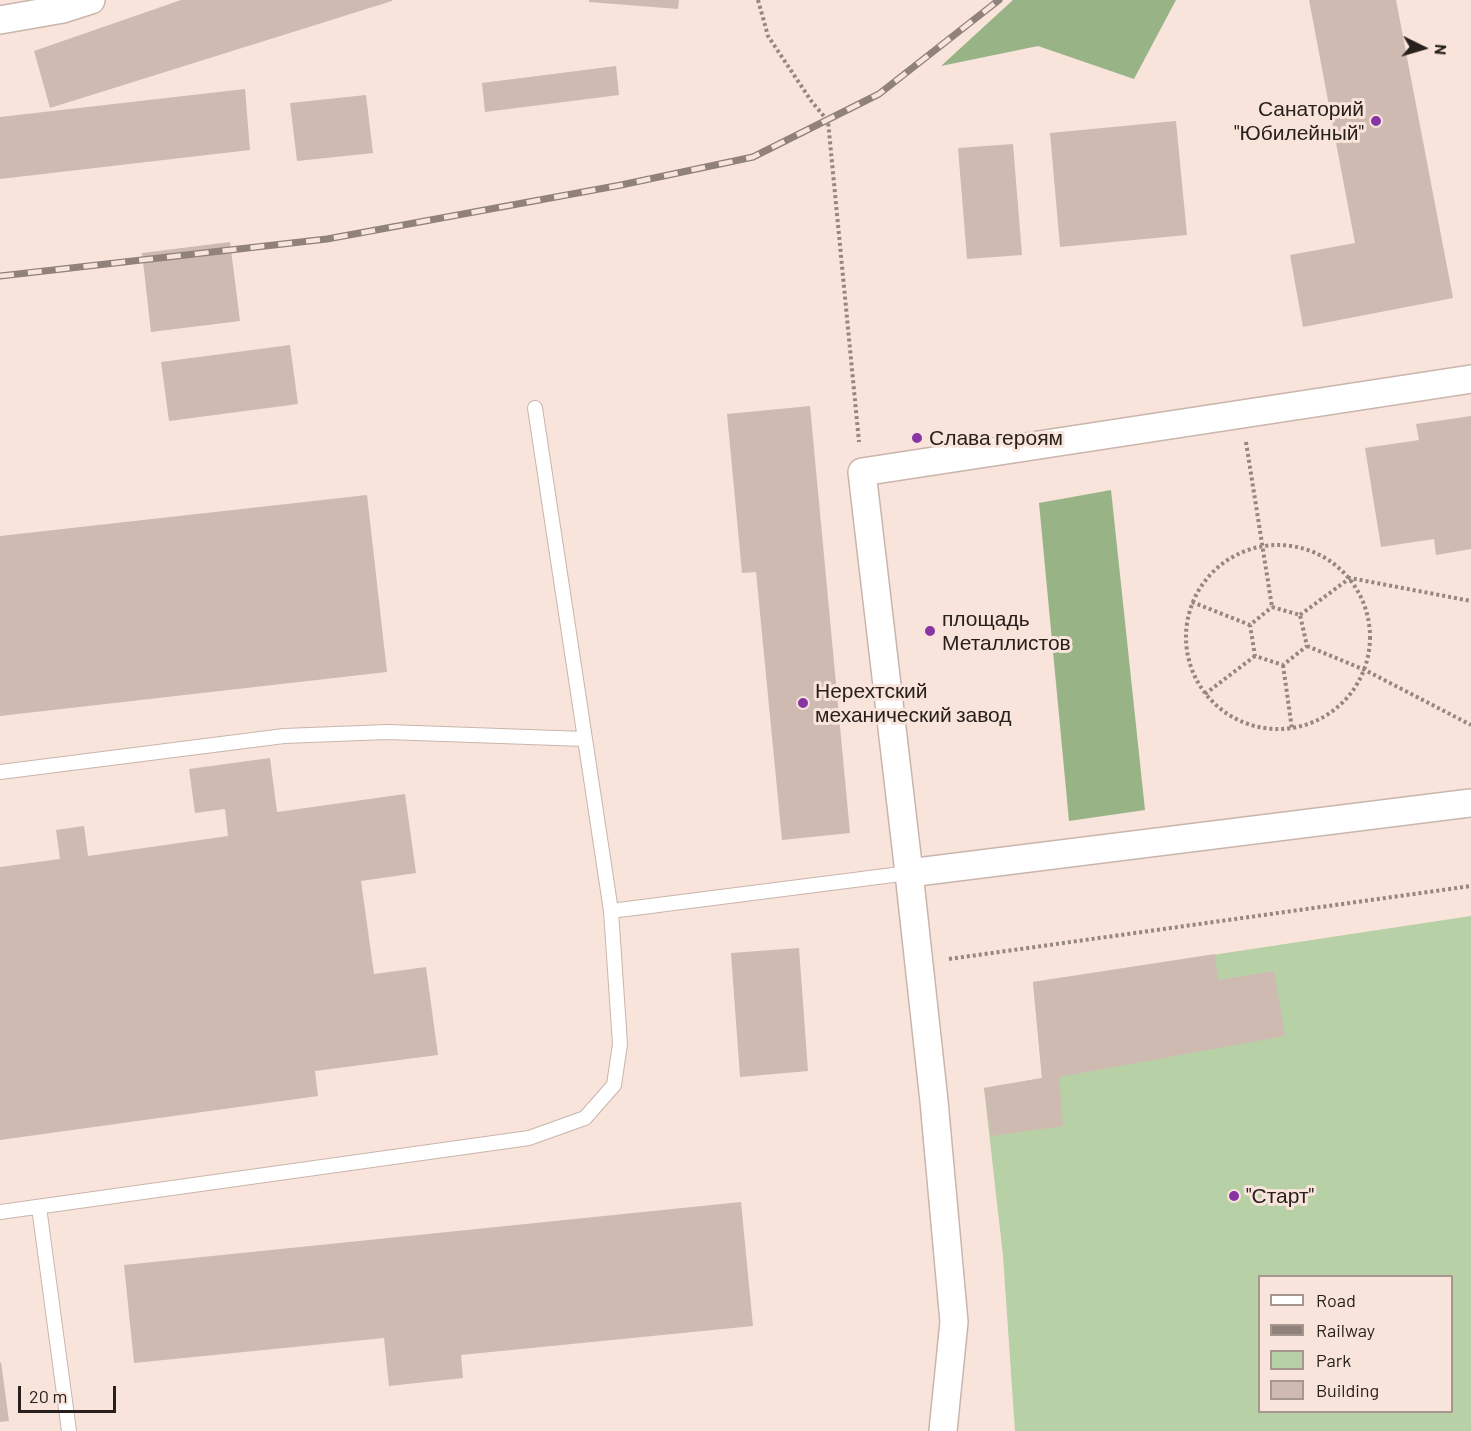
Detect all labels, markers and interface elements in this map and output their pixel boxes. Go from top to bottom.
north arrow [1393,18,1453,78]
text: N [1432,43,1451,56]
place label: Санаторий "Юбилейный" [1234,96,1364,146]
marker: Санаторий "Юбилейный" [1369,114,1383,128]
place label: Слава героям [929,425,1063,451]
marker: Слава героям [910,431,924,445]
place label: площадь Металлистов [942,606,1071,656]
marker: площадь Металлистов [923,624,937,638]
place label: Нерехтский механический завод [815,678,1012,728]
marker: Нерехтский механический завод [796,696,810,710]
place label: "Старт" [1246,1183,1314,1209]
marker: "Старт" [1227,1189,1241,1203]
legend [1258,1275,1453,1413]
text: Road [1316,1289,1356,1311]
text: Railway [1316,1319,1375,1341]
text: Park [1316,1349,1351,1371]
scale bar [21,1374,118,1412]
text: Building [1316,1379,1379,1401]
text: 20 m [29,1385,67,1407]

